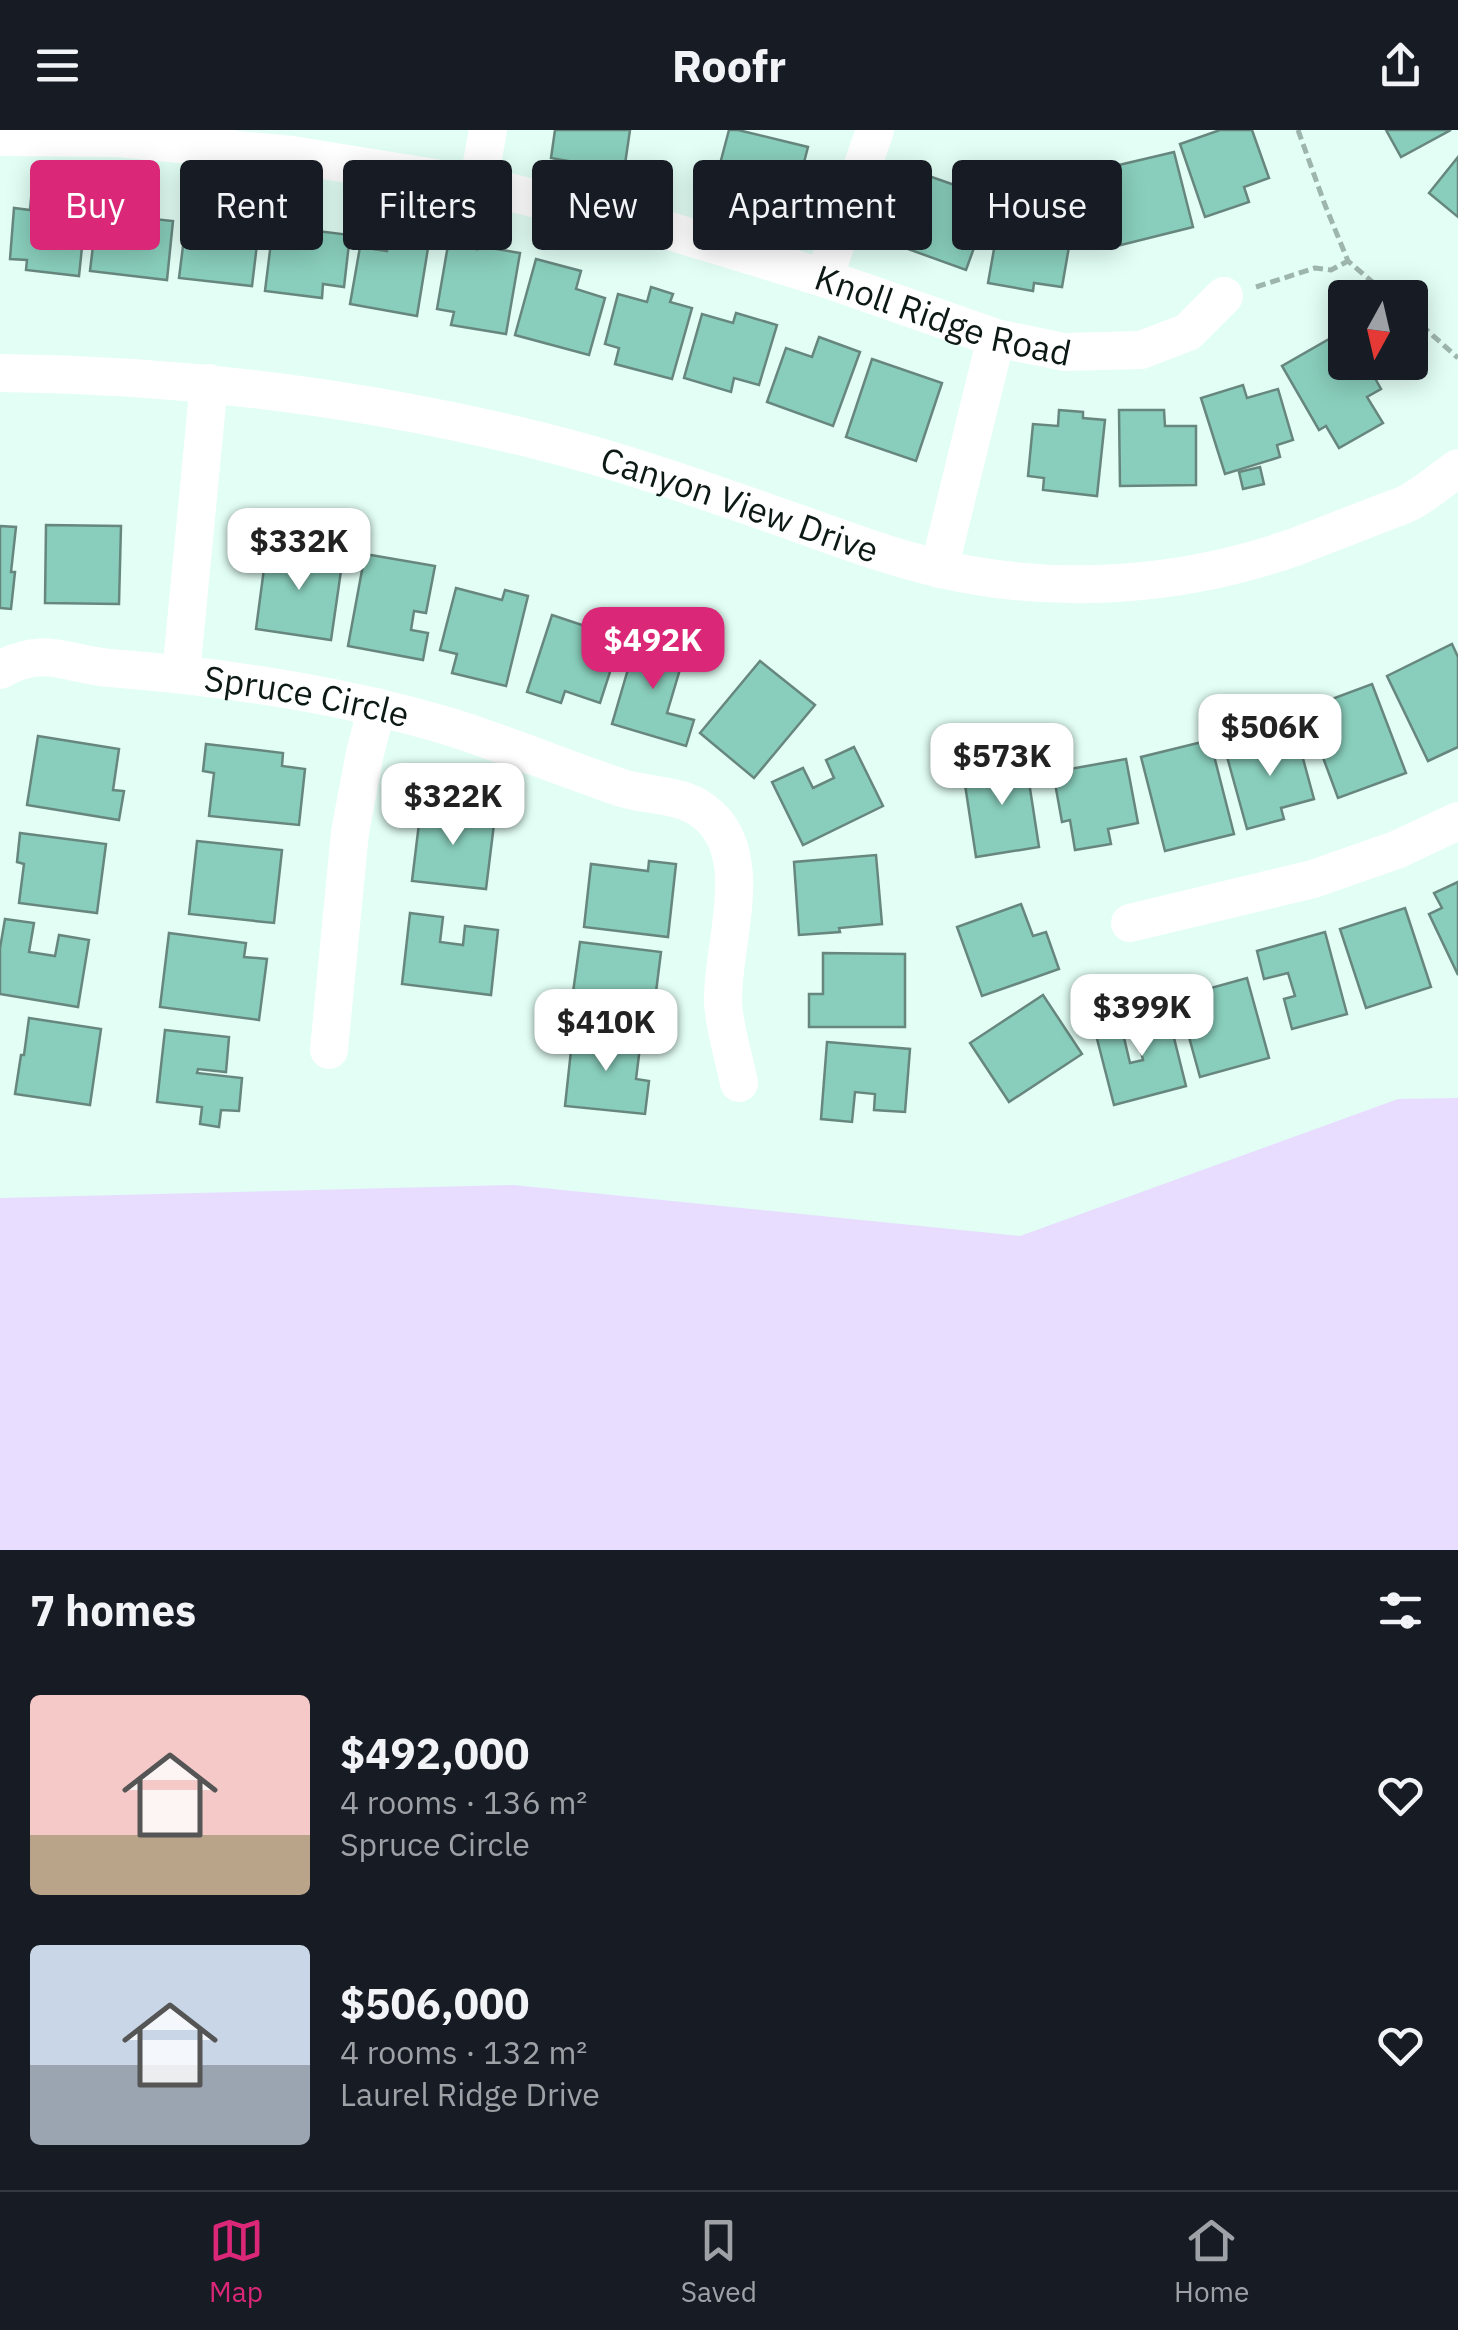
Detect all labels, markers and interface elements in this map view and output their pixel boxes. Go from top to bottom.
text: Roofr [672,36,786,94]
icon: menu [30,38,85,93]
icon: share [1373,38,1428,93]
chip: Buy [30,160,160,250]
chip: Rent [180,160,323,250]
chip: Filters [343,160,512,250]
chip: New [532,160,673,250]
chip: Apartment [693,160,932,250]
chip: House [952,160,1122,250]
street label: Knoll Ridge Road [809,254,1075,376]
north arrow [1328,280,1428,380]
map controls [1328,280,1428,380]
street label: Canyon View Drive [595,436,885,573]
pin: $332K [229,508,369,593]
text: $332K [249,519,349,561]
pin: $492K [583,607,723,692]
text: $492K [603,618,703,660]
street label: Spruce Circle [201,654,414,737]
pin: $506K [1200,694,1340,779]
text: $506K [1220,705,1320,747]
pin: $573K [932,723,1072,808]
text: $573K [952,734,1052,776]
pin: $322K [383,763,523,848]
text: $322K [403,774,503,816]
pin: $399K [1072,974,1212,1059]
text: $399K [1092,985,1192,1027]
pin: $410K [536,989,676,1074]
text: $410K [556,1000,656,1042]
text: 7 homes [30,1583,196,1638]
icon: filters [1373,1583,1428,1638]
text: $492,000 [340,1726,529,1781]
icon: home [110,1735,230,1855]
icon: heart [1373,1768,1428,1823]
text: 4 rooms · 136 m² [340,1781,587,1823]
text: Spruce Circle [340,1823,530,1865]
text: $506,000 [340,1976,529,2031]
icon: home [110,1985,230,2105]
icon: heart [1373,2018,1428,2073]
text: 4 rooms · 132 m² [340,2031,587,2073]
text: Laurel Ridge Drive [340,2073,600,2115]
tab: Map [209,2213,264,2310]
tab: Saved [681,2213,757,2310]
tab: Home [1174,2213,1249,2310]

